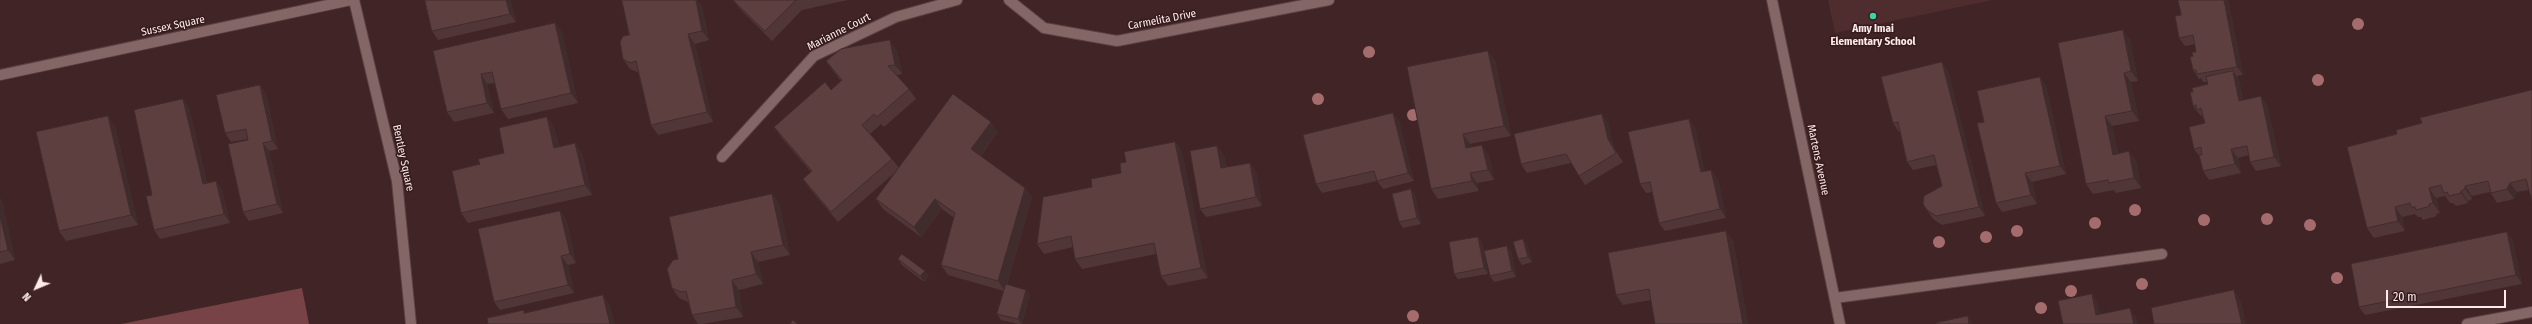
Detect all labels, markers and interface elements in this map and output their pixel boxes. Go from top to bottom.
street label: Carmelita Drive [1127,7,1197,33]
street label: Marianne Court [805,10,873,54]
marker: Amy Imai Elementary School [1868,11,1878,21]
street label: Sussex Square [140,13,206,39]
place label: Amy Imai Elementary School [1830,22,1916,48]
street label: Bentley Square [389,123,417,193]
street label: Martens Avenue [1804,123,1832,197]
north arrow [16,268,56,308]
scale bar [2388,282,2508,308]
text: N [20,290,34,304]
text: 20 m [2393,290,2417,304]

